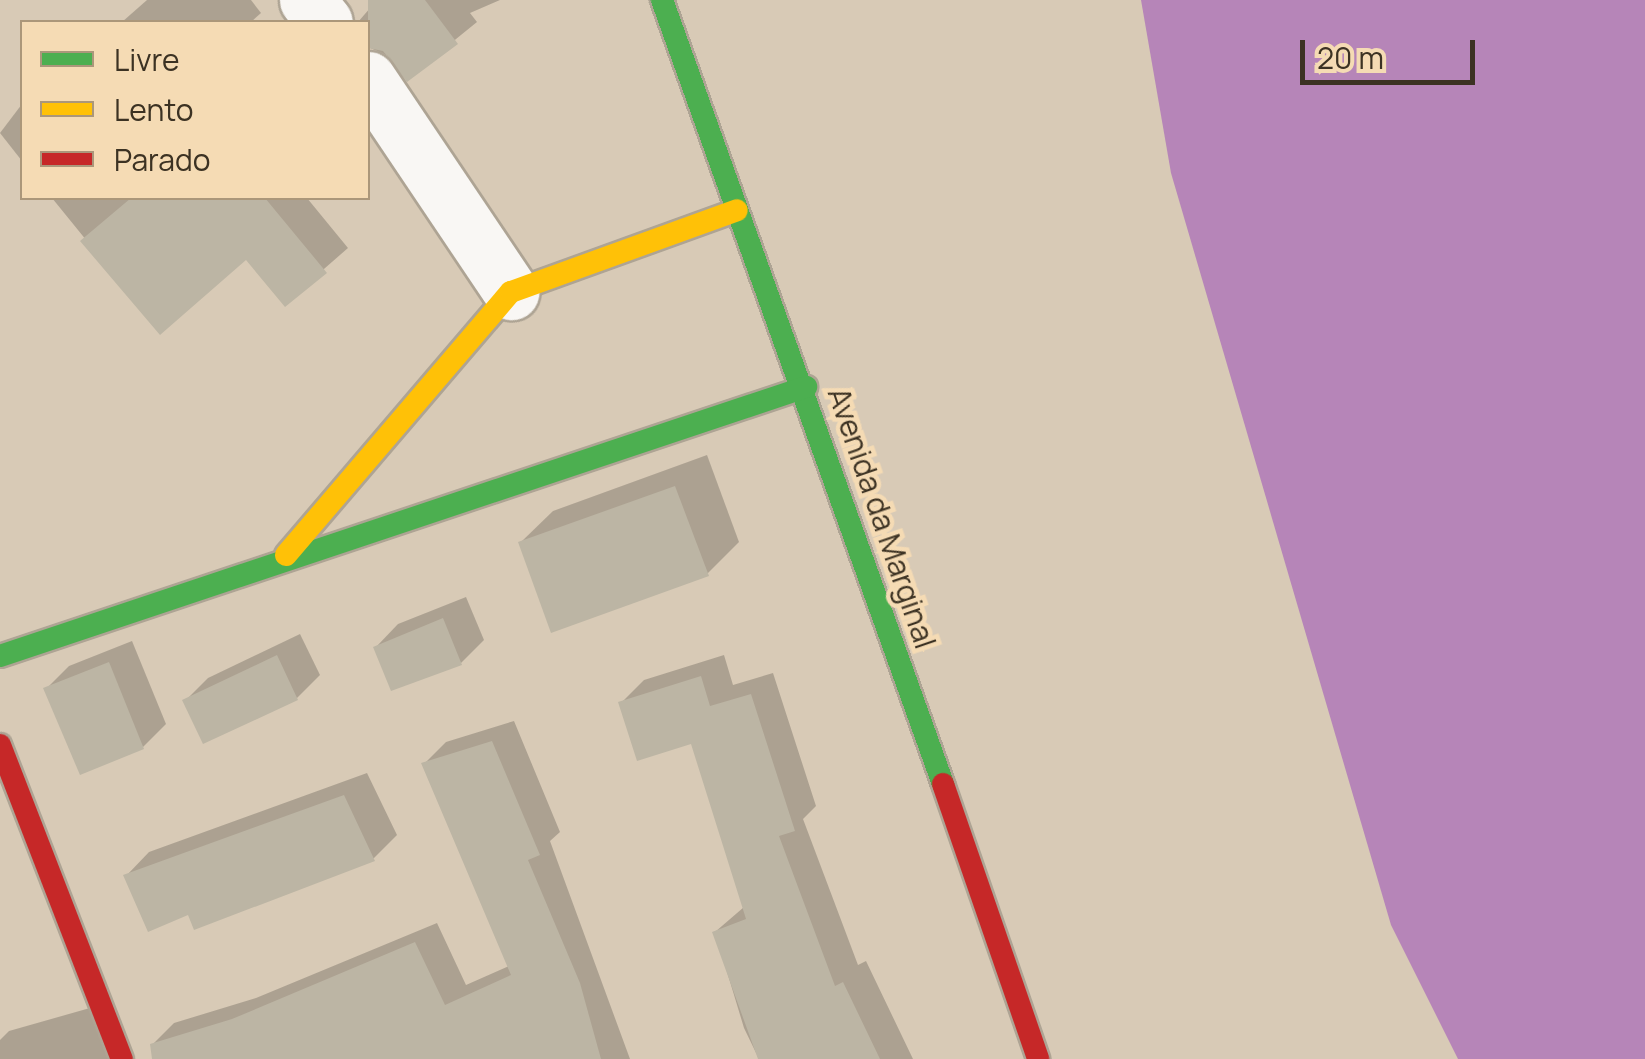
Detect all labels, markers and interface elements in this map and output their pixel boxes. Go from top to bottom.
legend [20,20,370,200]
scale bar [1305,20,1480,82]
text: 20 m [1317,37,1384,78]
text: Livre [114,39,180,80]
text: Lento [114,89,193,130]
text: Parado [114,139,211,180]
street label: Avenida da Marginal [820,383,944,653]

